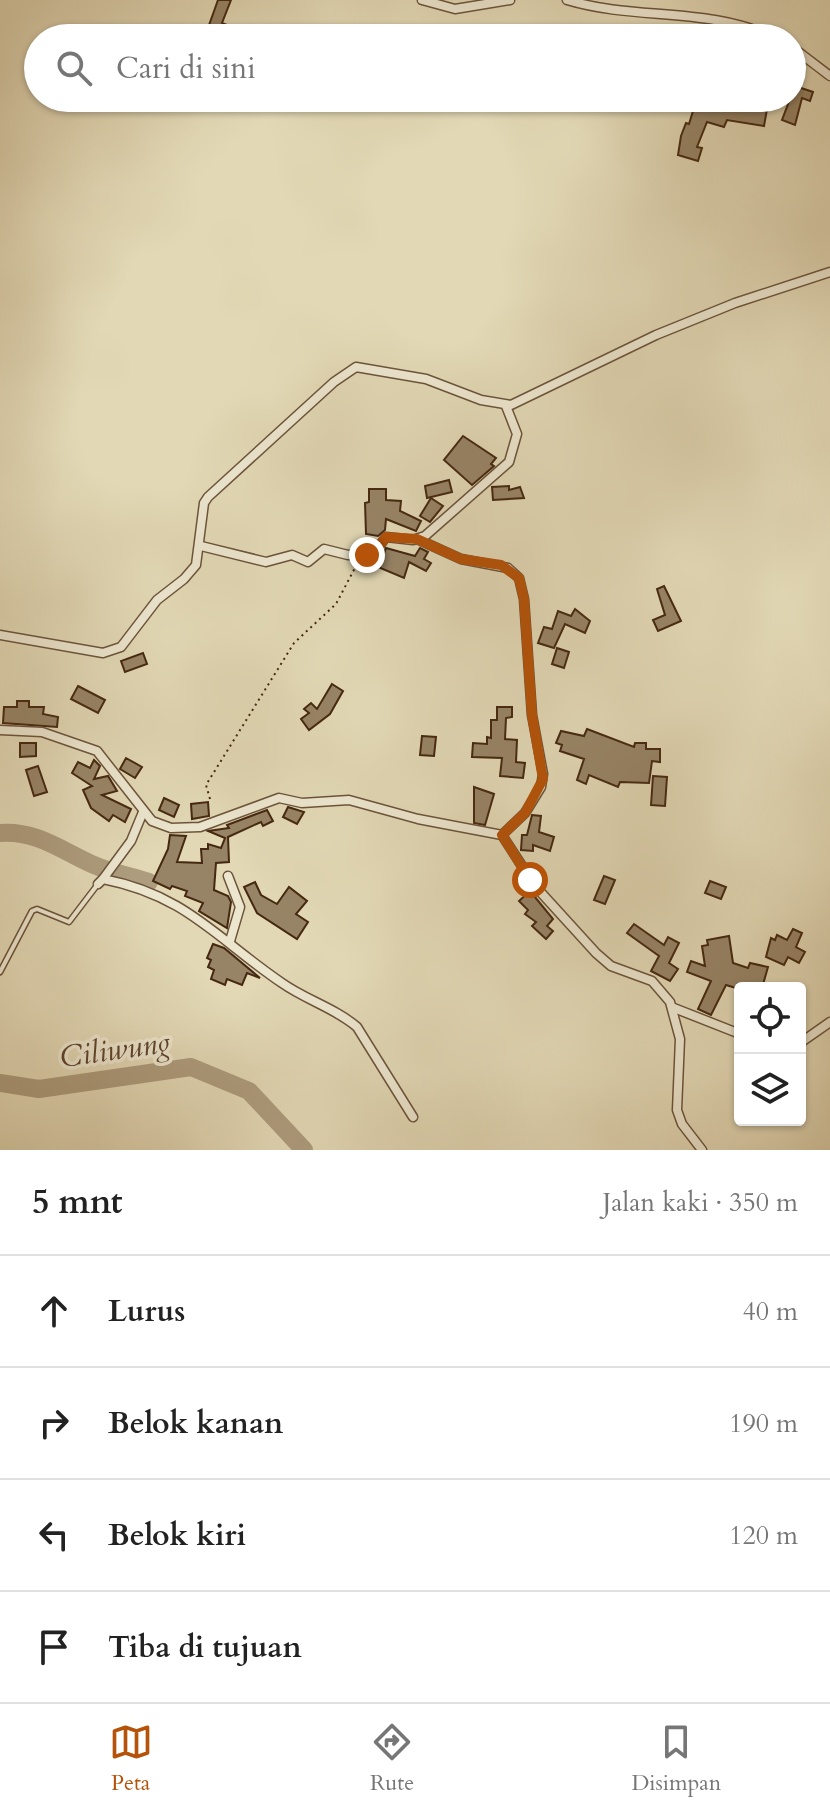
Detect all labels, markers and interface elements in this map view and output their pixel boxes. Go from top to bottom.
search box [24,24,806,112]
icon: search [52,46,96,90]
text: Cari di sini [116,48,256,89]
route end [349,537,385,573]
route start [512,862,548,898]
map controls [734,982,806,1126]
button: locate [734,982,806,1054]
water label: Ciliwung [57,1022,173,1078]
button: layers [734,1054,806,1126]
text: 5 mnt [32,1179,122,1225]
text: Jalan kaki · 350 m [602,1185,798,1220]
icon: ahead [32,1289,76,1333]
text: Lurus [108,1291,185,1332]
text: 40 m [742,1294,798,1329]
icon: right [32,1401,76,1445]
text: Belok kanan [108,1403,283,1444]
text: 190 m [729,1406,798,1441]
icon: left [32,1513,76,1557]
text: Belok kiri [108,1515,246,1556]
text: 120 m [729,1518,798,1553]
icon: arrive [32,1625,76,1669]
text: Tiba di tujuan [108,1627,302,1668]
tab: Peta [109,1720,153,1798]
tab: Rute [370,1720,414,1798]
tab: Disimpan [631,1720,721,1798]

